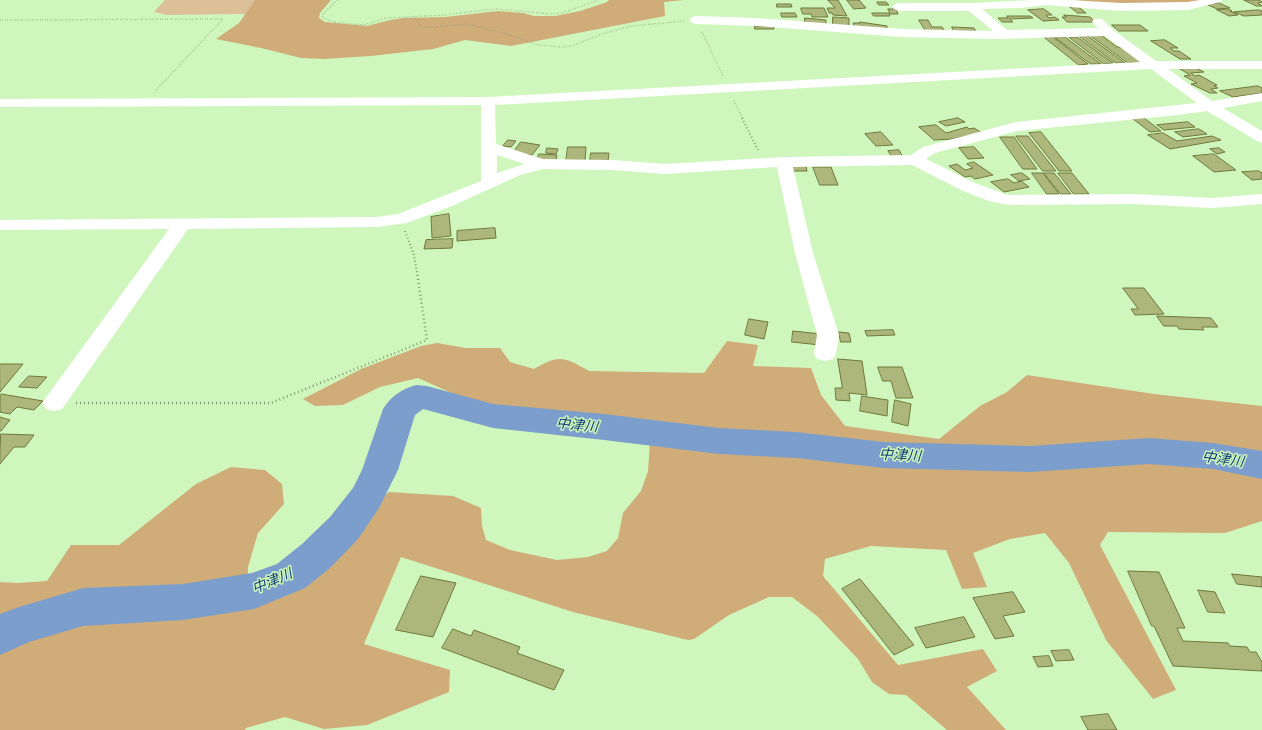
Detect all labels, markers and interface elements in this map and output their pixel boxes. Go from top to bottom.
water label: 中津川 [555,414,599,436]
water label: 中津川 [879,446,921,464]
water label: 中津川 [1201,448,1245,470]
water label: 中津川 [249,565,295,597]

